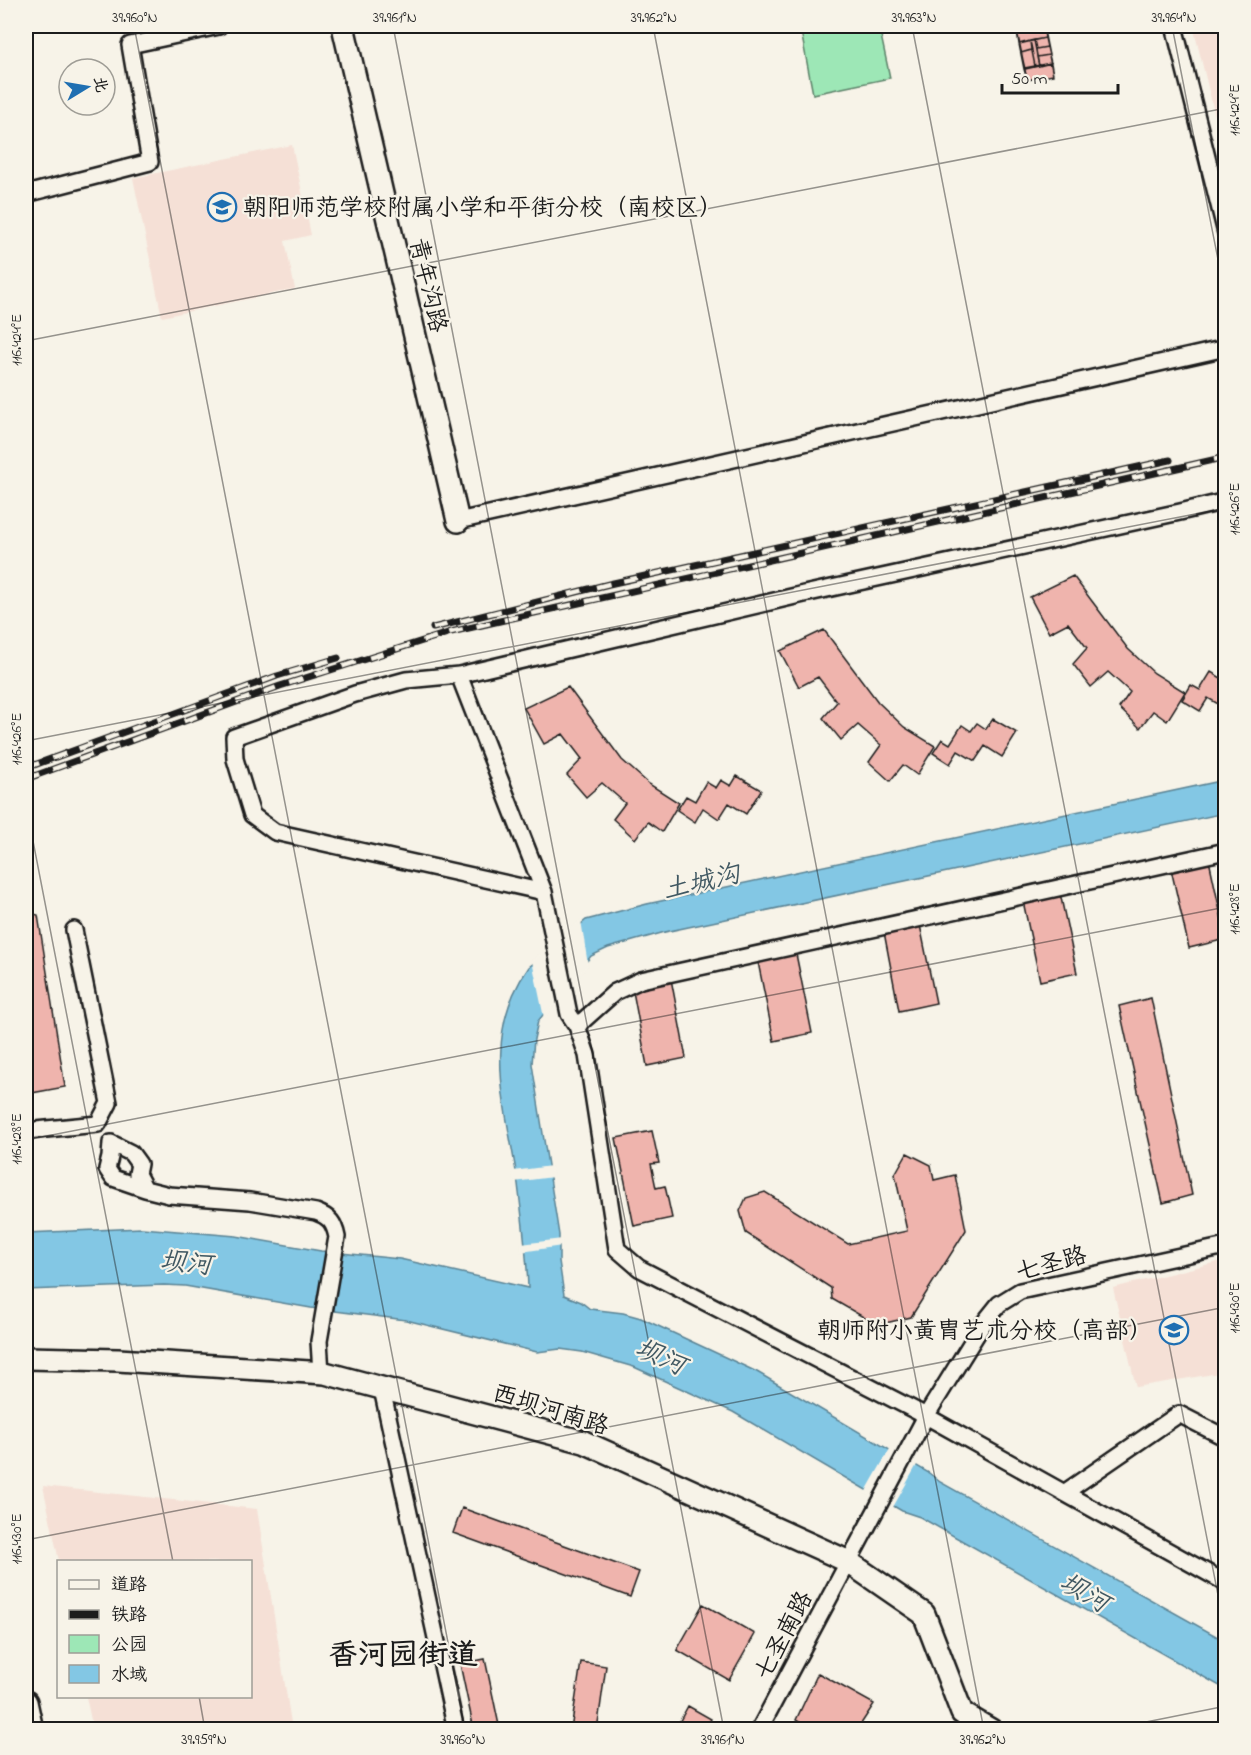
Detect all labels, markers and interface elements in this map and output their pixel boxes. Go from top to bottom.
text: 39.960°N [112,7,158,29]
text: 39.961°N [373,7,417,29]
text: 39.962°N [631,7,677,29]
text: 39.963°N [891,7,937,29]
text: 39.964°N [1151,7,1197,29]
north arrow [57,57,117,117]
scale bar [1002,57,1118,95]
text: 50 m [1011,67,1048,93]
text: 北 [86,74,113,95]
text: 116.424°E [1224,84,1246,136]
school or university icon: 朝阳师范学校附属小学和平街分校（南校区） [206,191,238,223]
place label: 朝阳师范学校附属小学和平街分校（南校区） [243,192,723,227]
street label: 青年沟路 [399,235,454,336]
text: 116.424°E [6,314,28,366]
text: 116.426°E [1224,483,1246,535]
text: 116.426°E [6,713,28,765]
water label: 土城沟 [659,856,746,911]
text: 116.428°E [1224,883,1246,935]
text: 116.428°E [6,1113,28,1165]
street label: 七圣路 [1012,1239,1091,1292]
water label: 坝河 [158,1244,217,1287]
text: 116.430°E [1224,1282,1246,1334]
school or university icon: 朝师附小黄胄艺术分校（高部） [1158,1314,1190,1346]
place label: 朝师附小黄胄艺术分校（高部） [817,1315,1153,1350]
water label: 坝河 [628,1331,695,1388]
street label: 西坝河南路 [488,1377,613,1446]
text: 116.430°E [6,1513,28,1565]
legend [57,1560,252,1698]
water label: 坝河 [1051,1565,1119,1626]
text: 道路 [111,1573,147,1599]
street label: 七圣南路 [747,1586,823,1687]
text: 铁路 [111,1603,147,1629]
text: 公园 [111,1633,147,1659]
district label: 香河园街道 [328,1635,478,1679]
text: 水域 [111,1663,147,1689]
text: 39.959°N [181,1729,227,1751]
text: 39.960°N [440,1729,486,1751]
text: 39.961°N [701,1729,745,1751]
text: 39.962°N [960,1729,1006,1751]

